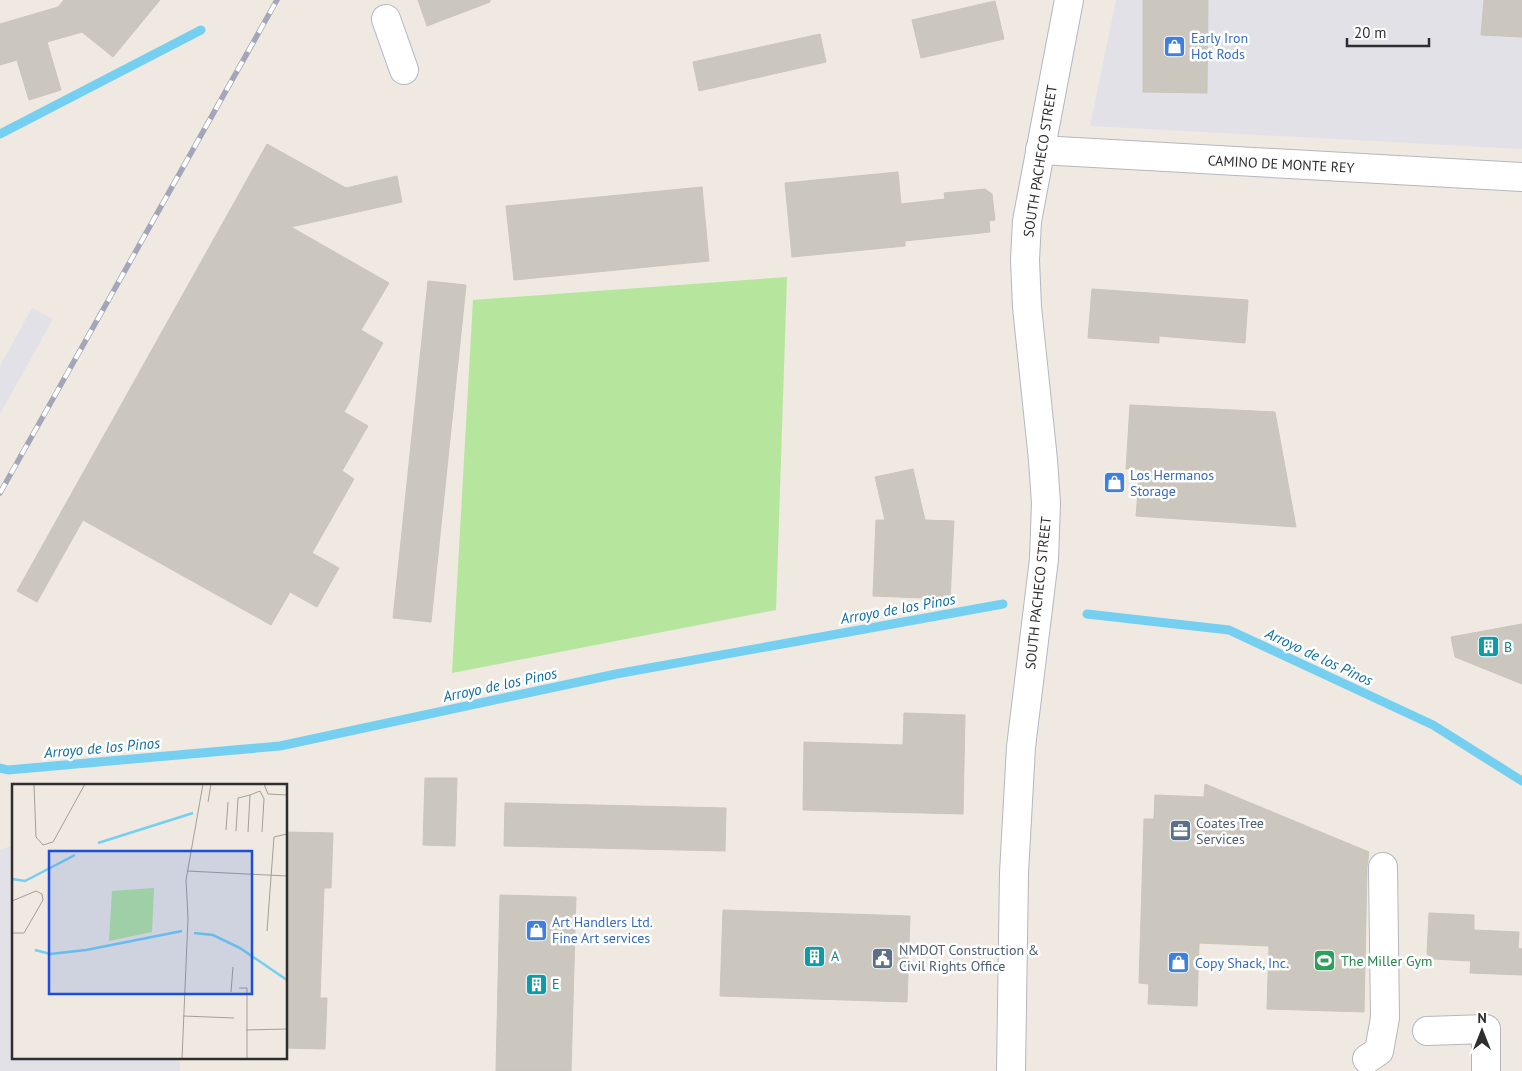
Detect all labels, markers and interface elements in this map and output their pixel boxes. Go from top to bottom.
scale bar [1347,15,1430,47]
text: 20 m [1354,23,1387,42]
place label: Early Iron Hot Rods [1191,29,1248,63]
shop icon: Early Iron Hot Rods [1163,34,1187,58]
street label: SOUTH PACHECO STREET [1019,83,1061,238]
street label: CAMINO DE MONTE REY [1207,151,1355,177]
place label: Los Hermanos Storage [1130,466,1214,500]
shop icon: Los Hermanos Storage [1102,471,1126,495]
street label: SOUTH PACHECO STREET [1021,515,1055,671]
water label: Arroyo de los Pinos [838,589,957,628]
water label: Arroyo de los Pinos [1262,623,1376,690]
building icon: B [1476,635,1500,659]
place label: B [1504,638,1512,656]
water label: Arroyo de los Pinos [440,663,559,706]
water label: Arroyo de los Pinos [42,733,161,762]
inset map [12,784,288,1058]
place label: Coates Tree Services [1196,814,1264,848]
office icon: Coates Tree Services [1168,819,1192,843]
place label: Art Handlers Ltd. Fine Art services [552,913,653,947]
shop icon: Art Handlers Ltd. Fine Art services [524,918,548,942]
place label: NMDOT Construction & Civil Rights Office [899,941,1039,975]
building icon: A [803,944,827,968]
public building icon: NMDOT Construction & Civil Rights Office [871,946,895,970]
place label: A [831,947,840,965]
sports icon: The Miller Gym [1313,949,1337,973]
shop icon: Copy Shack, Inc. [1167,951,1191,975]
place label: The Miller Gym [1341,952,1432,970]
place label: Copy Shack, Inc. [1195,954,1289,972]
building icon: E [524,972,548,996]
place label: E [552,975,560,993]
north arrow [1457,1006,1507,1056]
text: N [1477,1009,1487,1027]

